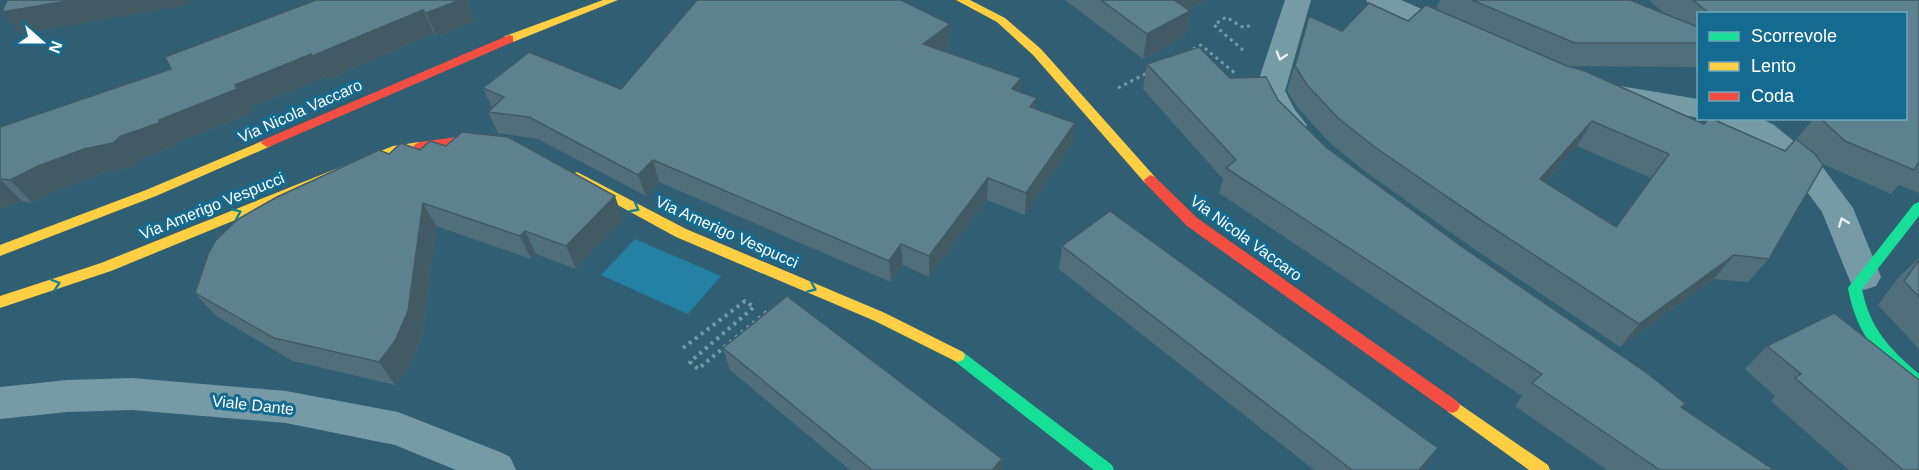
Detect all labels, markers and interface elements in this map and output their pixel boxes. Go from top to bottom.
north arrow [12,12,72,72]
legend [1697,12,1907,120]
text: Scorrevole [1751,26,1837,46]
text: N [46,39,66,56]
one-way arrow [1276,50,1288,61]
text: Lento [1751,56,1796,76]
street label: Via Nicola Vaccaro [235,76,365,146]
text: Coda [1751,86,1795,106]
street label: Via Amerigo Vespucci [137,169,287,243]
street label: Via Nicola Vaccaro [1187,192,1305,284]
street label: Via Amerigo Vespucci [653,193,801,271]
one-way arrow [629,201,639,212]
one-way arrow [231,208,242,220]
one-way arrow [1837,217,1850,228]
one-way arrow [50,278,61,291]
one-way arrow [806,281,817,293]
street label: Viale Dante [211,392,295,418]

